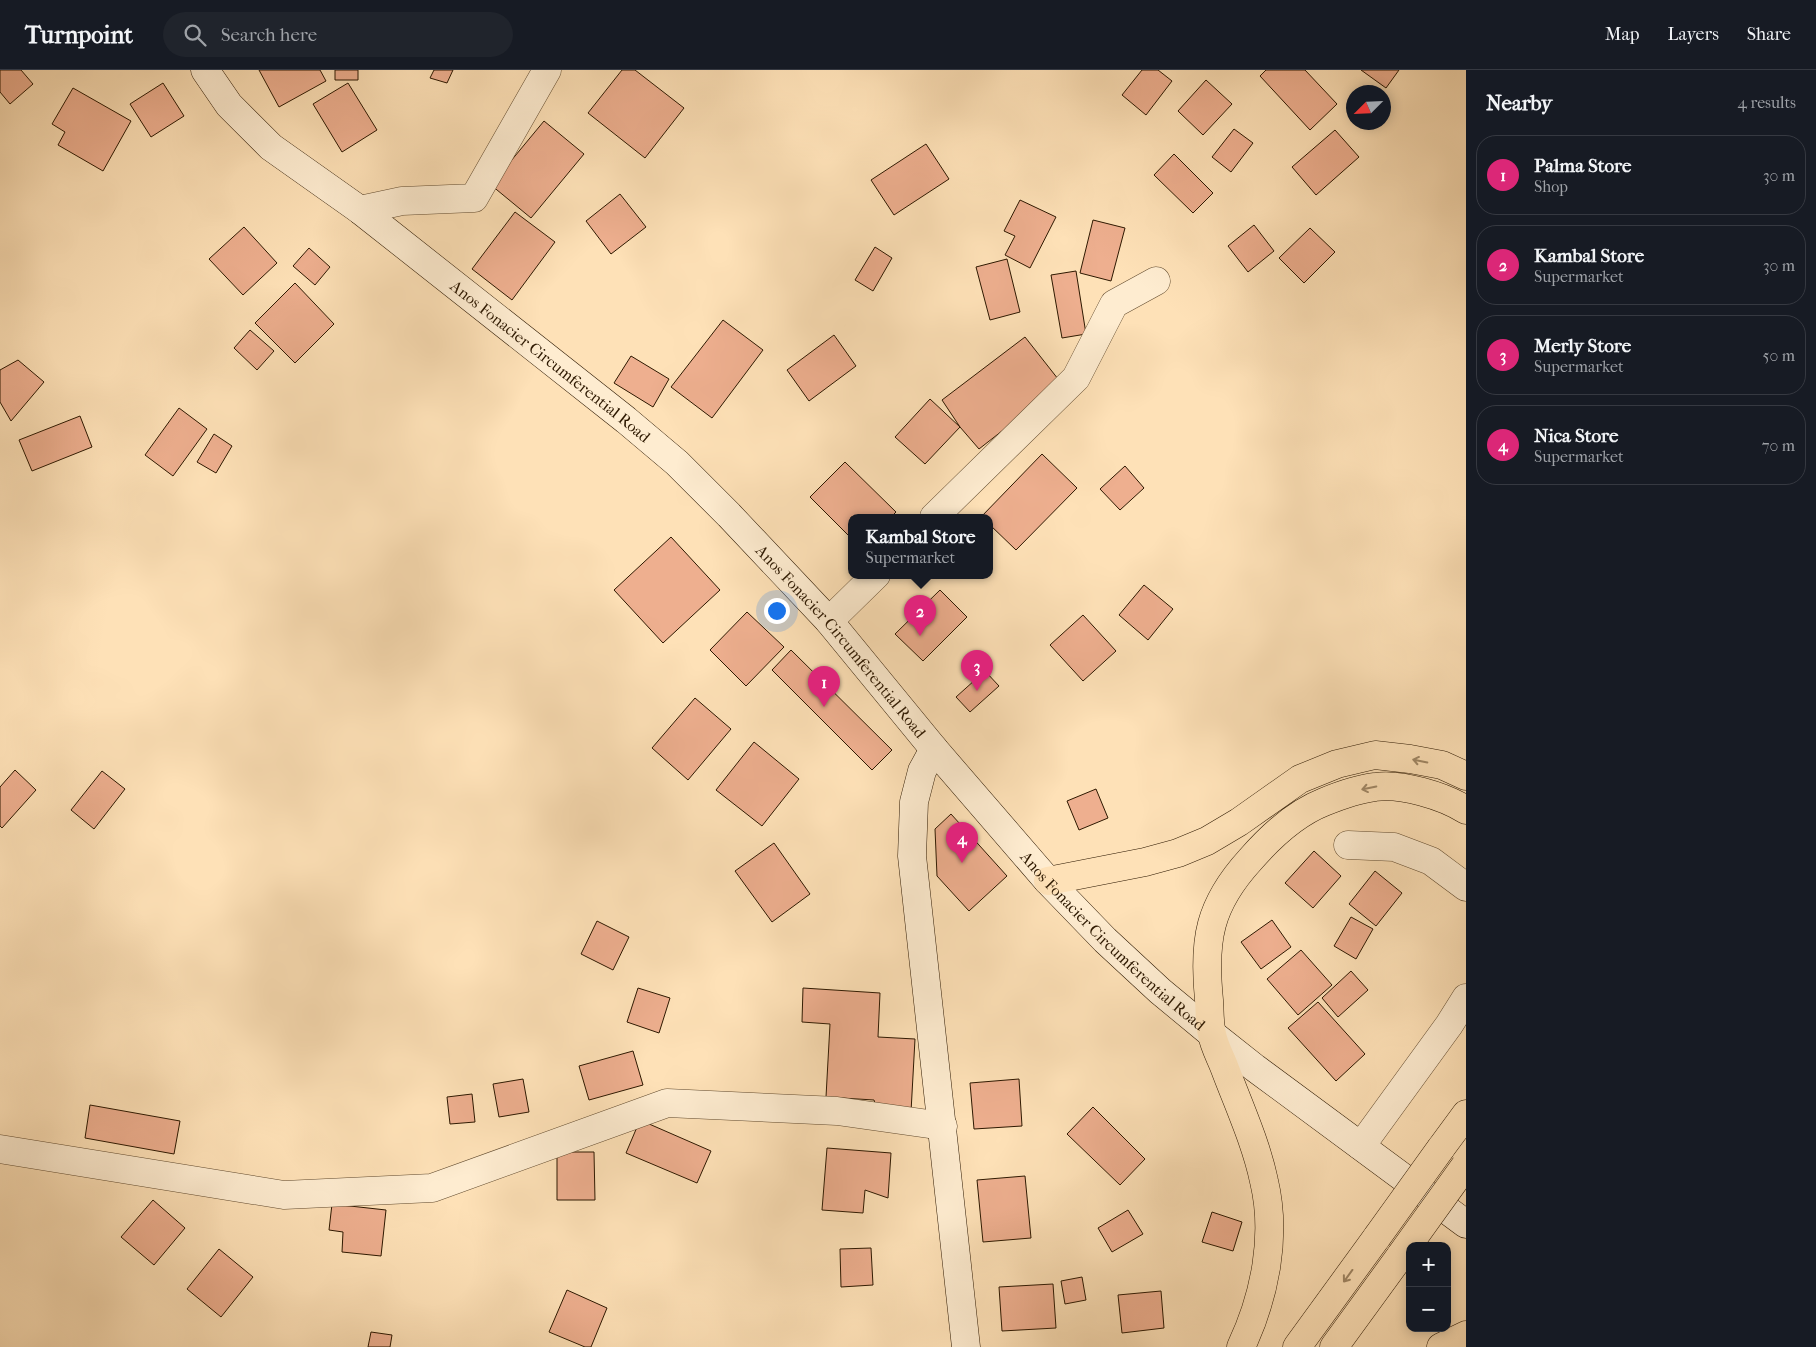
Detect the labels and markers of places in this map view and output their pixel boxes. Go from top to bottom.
pin: 2 [904,595,936,636]
pin: 3 [961,650,993,691]
pin: 1 [808,666,840,707]
pin: 4 [946,822,978,863]

